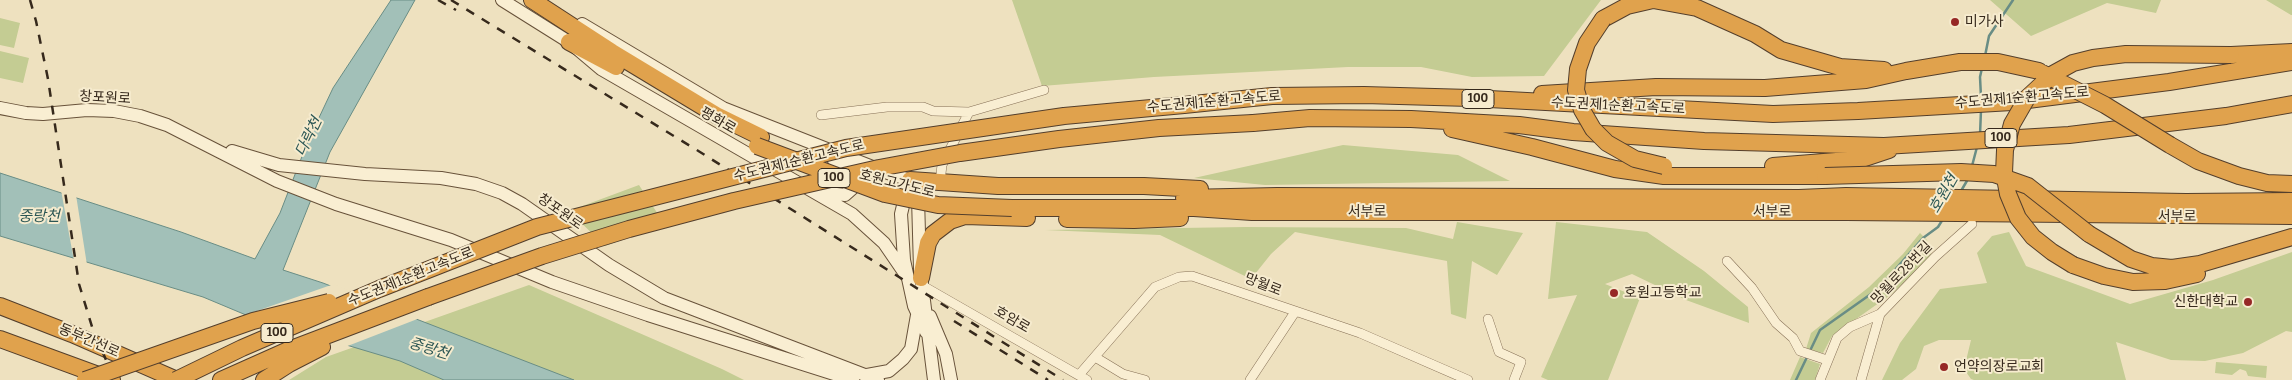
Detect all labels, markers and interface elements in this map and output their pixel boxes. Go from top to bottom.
place label: 미가사 [1965,14,2004,30]
marker: 미가사 [1949,16,1961,28]
street label: 수도권제1순환고속도로 [1954,84,2090,112]
street label: 창포원로 [79,88,131,108]
street label: 수도권제1순환고속도로 [1146,88,1282,116]
road number: 100 [1462,90,1494,108]
street label: 수도권제1순환고속도로 [1550,94,1686,118]
street label: 평화로 [697,104,739,138]
water label: 다락천 [292,114,326,160]
road number: 100 [1985,128,2017,148]
street label: 수도권제1순환고속도로 [732,137,866,185]
street label: 호원고가도로 [857,167,937,201]
road number: 100 [818,168,850,188]
water label: 호원천 [1926,172,1962,216]
street label: 창포원로 [534,190,586,234]
street label: 서부로 [1348,204,1386,220]
street label: 서부로 [1753,204,1791,220]
water label: 중랑천 [18,208,60,226]
street label: 서부로 [2158,209,2196,225]
street label: 망월로28번길 [1868,238,1936,308]
street label: 수도권제1순환고속도로 [346,244,476,310]
street label: 망월로 [1242,270,1284,300]
place label: 호원고등학교 [1624,285,1701,301]
marker: 호원고등학교 [1608,287,1620,299]
place label: 신한대학교 [2174,294,2238,310]
marker: 신한대학교 [2242,296,2254,308]
street label: 호암로 [991,303,1033,337]
street label: 동부간선로 [56,321,122,361]
road number: 100 [261,323,293,342]
water label: 중랑천 [407,334,451,364]
place label: 언약의장로교회 [1954,359,2044,375]
marker: 언약의장로교회 [1938,361,1950,373]

